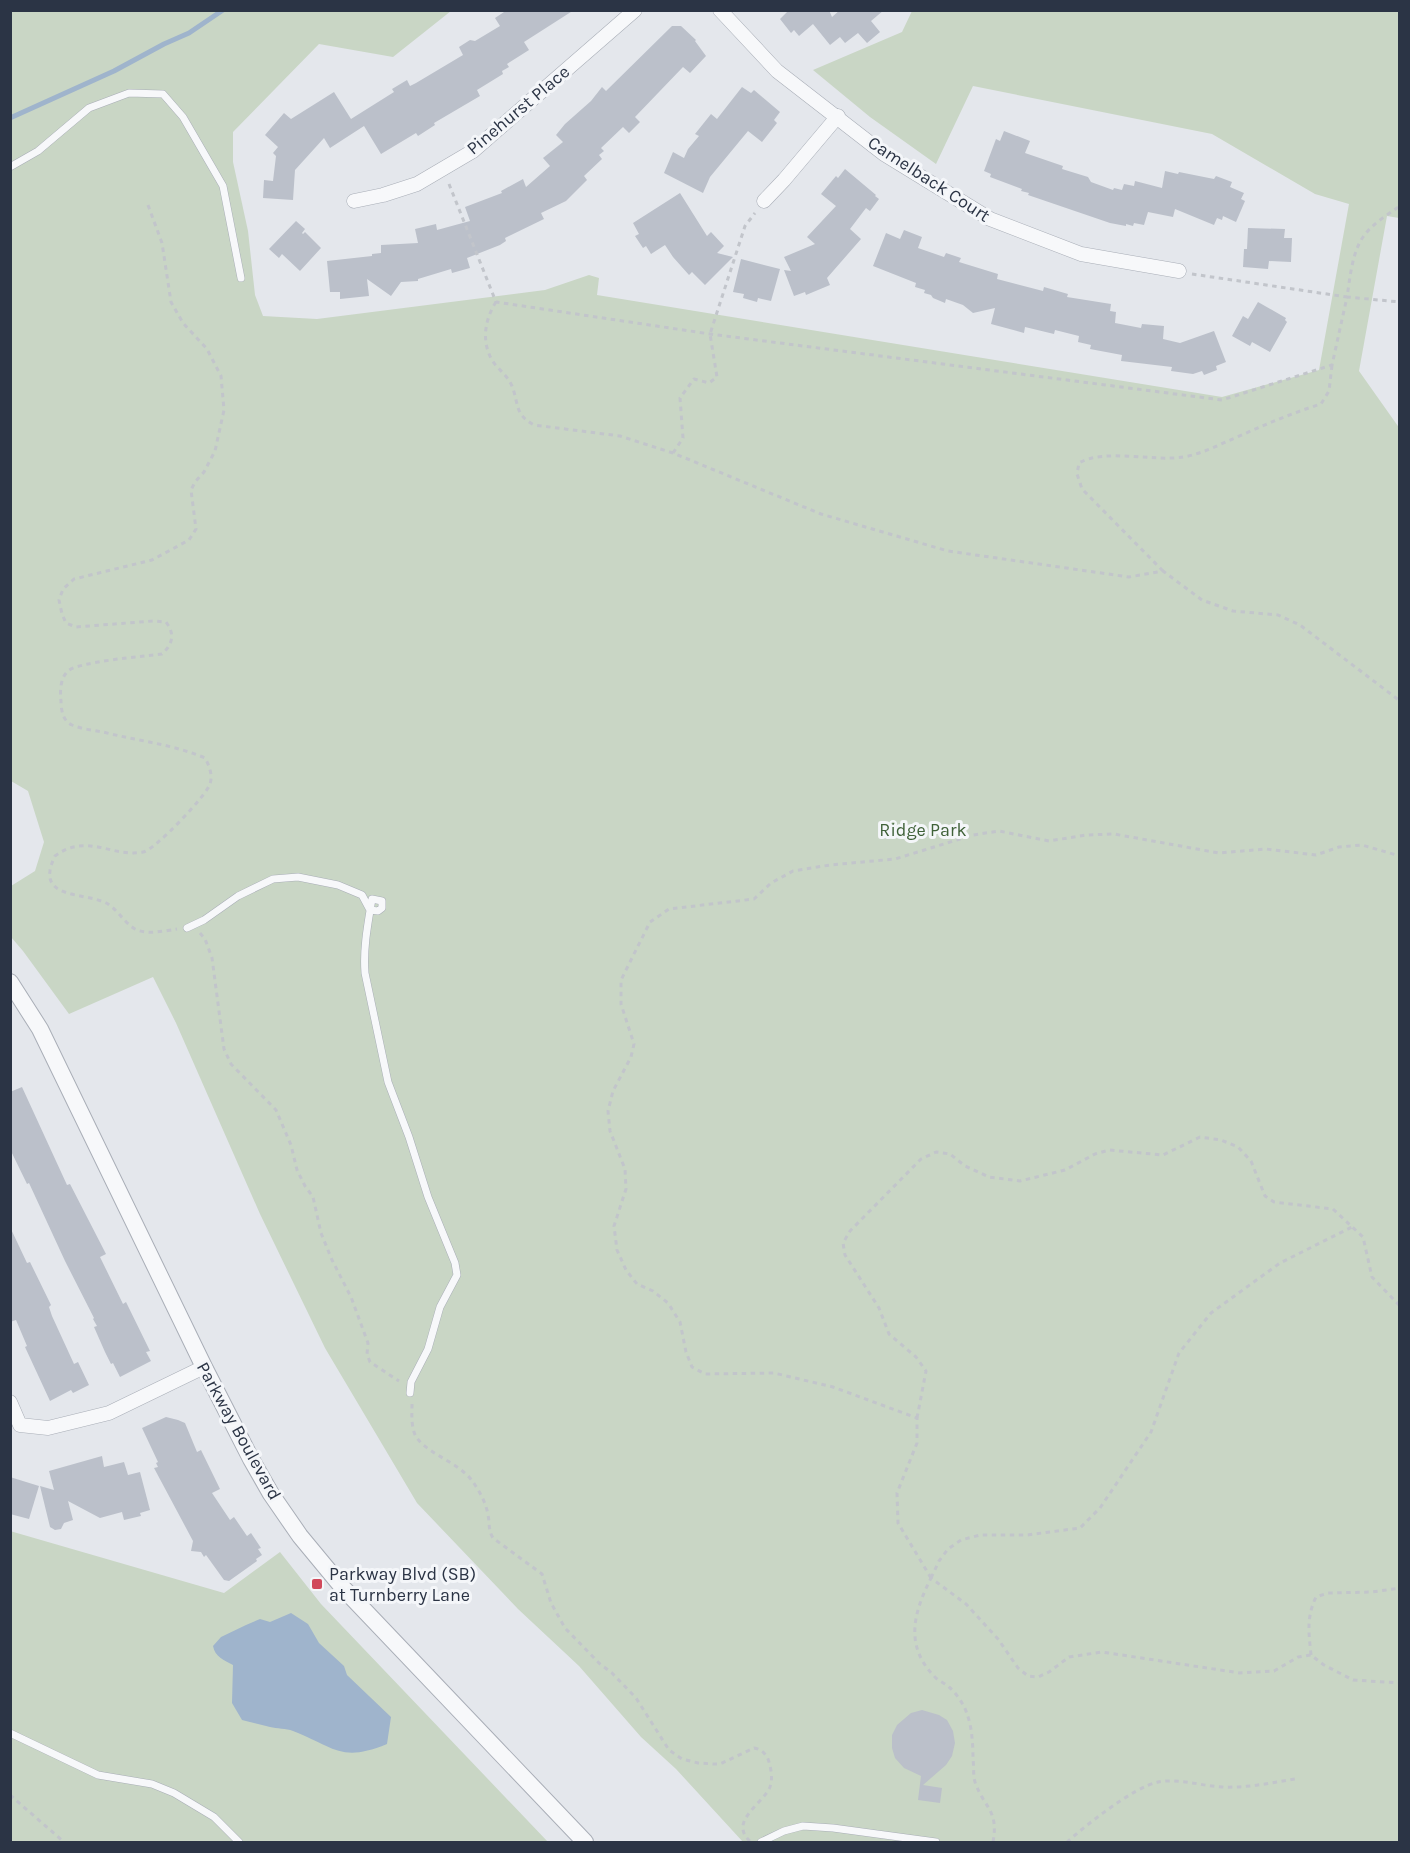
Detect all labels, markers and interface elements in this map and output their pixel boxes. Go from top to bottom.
street label: Pinehurst Place [462,61,574,159]
street label: Camelback Court [864,131,994,227]
park label: Ridge Park [879,819,967,841]
street label: Parkway Boulevard [192,1358,286,1504]
place label: Parkway Blvd (SB) at Turnberry Lane [329,1563,476,1606]
marker: Parkway Blvd (SB) at Turnberry Lane [310,1577,324,1591]

